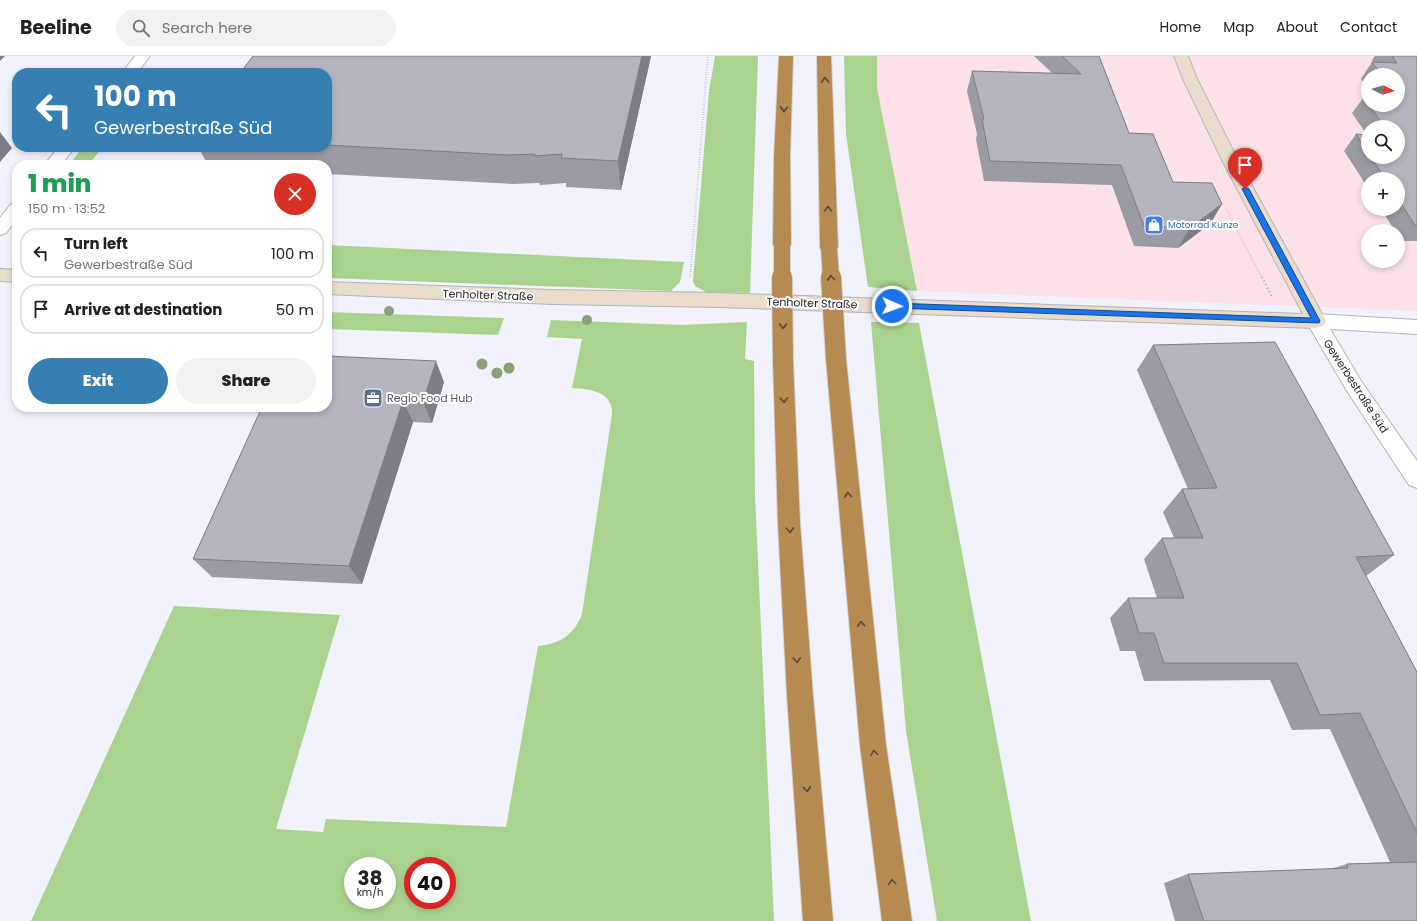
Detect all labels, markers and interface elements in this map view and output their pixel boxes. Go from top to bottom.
search box [116,10,396,46]
text: Beeline [20,14,92,41]
icon: search [130,17,152,39]
text: Search here [162,17,252,38]
text: Home [1159,17,1201,37]
text: Map [1223,17,1254,37]
text: About [1276,17,1318,37]
text: Contact [1340,17,1397,37]
north arrow [1361,68,1405,112]
map controls [1361,68,1405,268]
text: 100 m [94,77,177,116]
one-way arrow [821,77,829,83]
icon: left [28,84,80,136]
one-way arrow [779,106,788,112]
text: Gewerbestraße Süd [94,115,272,140]
button: search [1361,120,1405,164]
pin [1228,148,1262,189]
icon: arrive [1234,154,1256,176]
text: 1 min [28,167,91,200]
button: + [1361,172,1405,216]
button: close [274,173,316,215]
text: 150 m · 13:52 [28,199,105,218]
one-way arrow [824,206,832,212]
shop icon: Motorrad Kunze [1143,214,1165,236]
place label: Motorrad Kunze [1168,219,1239,231]
button: − [1361,224,1405,268]
text: Turn left [64,233,128,254]
icon: left [30,242,52,264]
text: 100 m [271,243,314,264]
text: Gewerbestraße Süd [64,255,193,274]
one-way arrow [826,275,835,281]
street label: Tenholter Straße [442,285,534,305]
position arrow [871,285,913,327]
street label: Tenholter Straße [766,293,858,313]
icon: arrive [30,298,52,320]
text: Arrive at destination [64,299,222,320]
text: 50 m [276,299,314,320]
one-way arrow [778,323,787,329]
street label: Gewerbestraße Süd [1320,336,1392,436]
button: Exit [28,358,168,404]
button: Share [176,358,316,404]
office icon: Regio Food Hub [362,387,384,409]
place label: Regio Food Hub [387,390,473,406]
one-way arrow [780,397,789,403]
one-way arrow [844,492,853,498]
one-way arrow [785,527,794,533]
one-way arrow [857,621,866,627]
one-way arrow [793,657,802,663]
one-way arrow [870,750,879,757]
one-way arrow [803,786,812,792]
speed limit sign: 40 [404,857,456,909]
text: 38 [357,864,383,892]
one-way arrow [888,879,897,885]
text: km/h [357,885,383,900]

